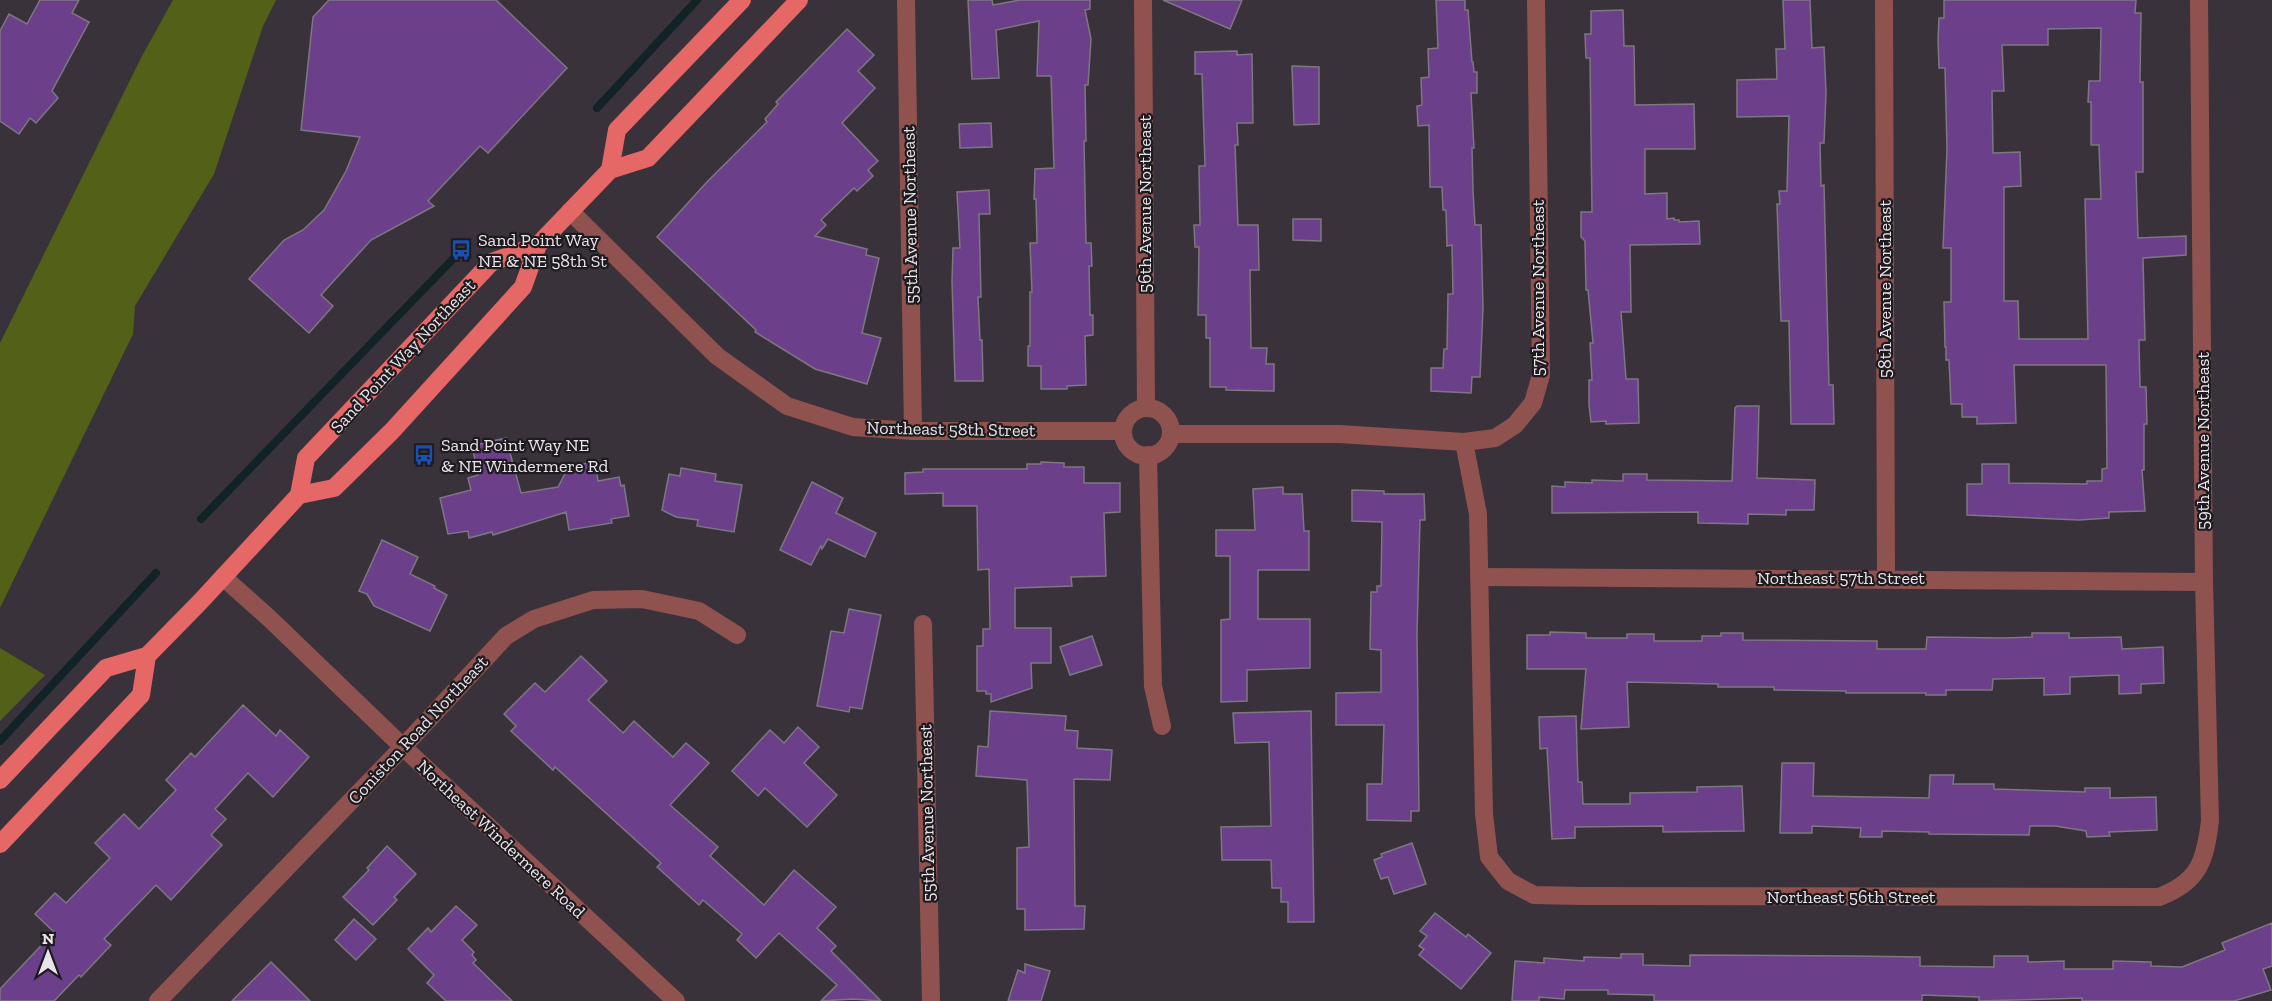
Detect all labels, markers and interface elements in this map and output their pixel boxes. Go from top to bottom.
street label: 56th Avenue Northeast [1134,115,1156,293]
street label: 55th Avenue Northeast [897,126,923,304]
street label: 57th Avenue Northeast [1527,199,1549,377]
street label: 58th Avenue Northeast [1874,200,1896,378]
place label: Sand Point Way NE & NE 58th St [478,229,607,272]
bus stop icon: Sand Point Way NE & NE 58th St [449,238,473,262]
street label: Sand Point Way Northeast [326,274,480,438]
street label: 59th Avenue Northeast [2192,352,2214,530]
street label: Northeast 58th Street [866,417,1036,441]
place label: Sand Point Way NE & NE Windermere Rd [441,434,608,477]
bus stop icon: Sand Point Way NE & NE Windermere Rd [412,443,436,467]
street label: Northeast 57th Street [1757,567,1925,589]
street label: Coniston Road Northeast [343,651,493,809]
street label: 55th Avenue Northeast [914,724,940,902]
street label: Northeast Windermere Road [412,755,590,923]
street label: Northeast 56th Street [1766,886,1936,908]
north arrow [18,923,78,983]
text: N [42,929,54,948]

